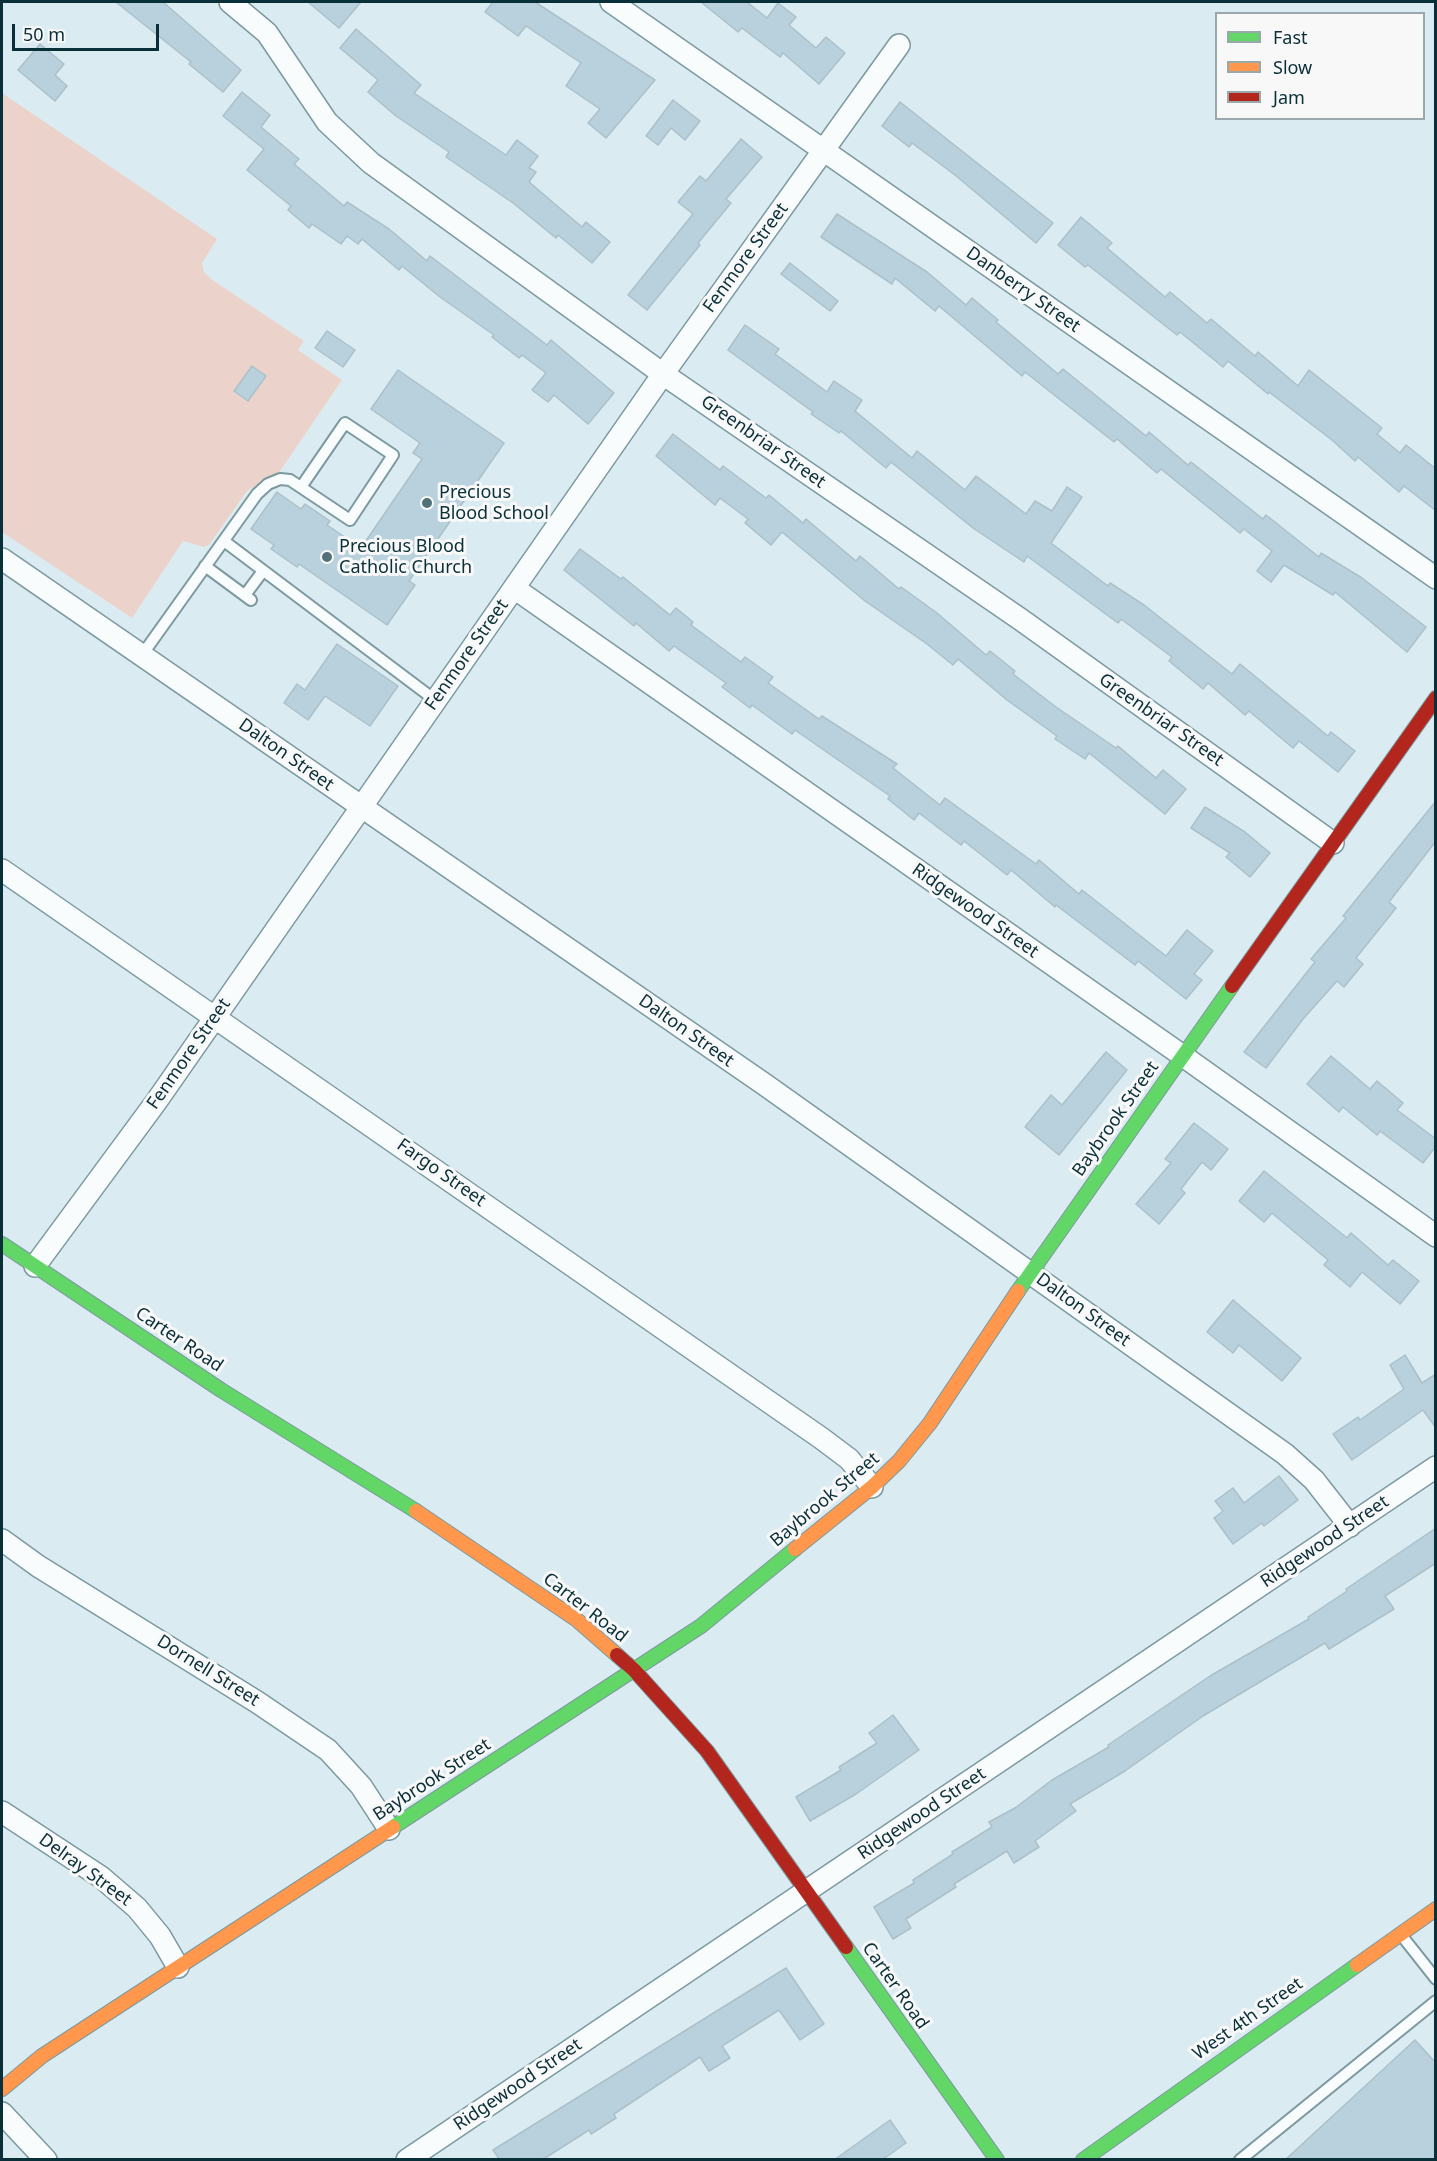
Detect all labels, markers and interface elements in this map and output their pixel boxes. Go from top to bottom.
scale bar [15,12,162,50]
legend [1215,12,1425,120]
text: 50 m [23,22,65,46]
text: Fast [1273,25,1308,49]
text: Slow [1273,55,1312,79]
text: Jam [1273,85,1305,109]
street label: Fenmore Street [699,199,793,317]
street label: Danberry Street [962,243,1084,337]
street label: Greenbriar Street [697,391,829,493]
place label: Precious Blood School [439,482,549,524]
marker: Precious Blood School [420,496,434,510]
place label: Precious Blood Catholic Church [339,536,472,578]
marker: Precious Blood Catholic Church [320,550,334,564]
street label: Fenmore Street [421,595,513,715]
street label: Greenbriar Street [1095,669,1227,771]
street label: Dalton Street [234,714,338,796]
street label: Ridgewood Street [907,859,1043,963]
street label: Dalton Street [634,990,738,1072]
street label: Fenmore Street [143,994,235,1114]
street label: Baybrook Street [1068,1057,1164,1181]
street label: Fargo Street [392,1134,490,1212]
street label: Dalton Street [1032,1269,1134,1351]
street label: Carter Road [131,1303,227,1377]
street label: Baybrook Street [766,1448,884,1552]
street label: Ridgewood Street [1257,1491,1393,1593]
street label: Carter Road [539,1568,631,1648]
street label: Dornell Street [153,1631,263,1711]
street label: Baybrook Street [369,1734,495,1826]
street label: Ridgewood Street [854,1763,990,1865]
street label: Delray Street [34,1829,136,1911]
street label: Carter Road [857,1938,933,2034]
street label: West 4th Street [1189,1973,1307,2065]
street label: Ridgewood Street [450,2034,586,2136]

